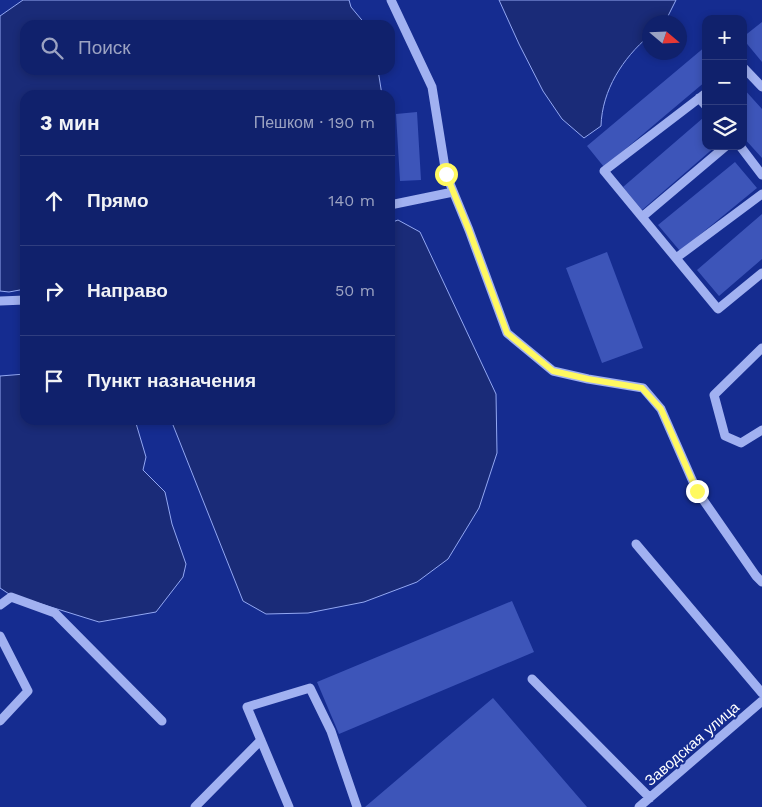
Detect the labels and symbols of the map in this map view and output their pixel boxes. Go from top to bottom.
north arrow [642,15,687,60]
route start [435,163,458,186]
route end [686,480,709,503]
street label: Заводская улица [641,698,743,790]

